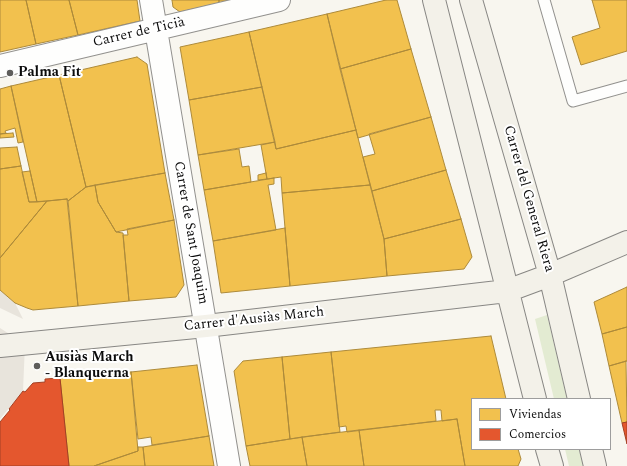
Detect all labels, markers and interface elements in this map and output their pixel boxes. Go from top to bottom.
street label: Carrer de Ticià [91,14,187,52]
place label: Palma Fit [18,65,81,81]
marker: Palma Fit [5,68,15,78]
street label: Carrer del General Riera [499,124,557,274]
street label: Carrer de Sant Joaquim [169,160,211,306]
street label: Carrer d'Ausiàs March [183,304,325,336]
place label: Ausiàs March - Blanquerna [45,350,134,382]
marker: Ausiàs March - Blanquerna [32,361,42,371]
legend [471,398,611,450]
text: Viviendas [509,405,562,424]
text: Comercios [509,425,566,444]

